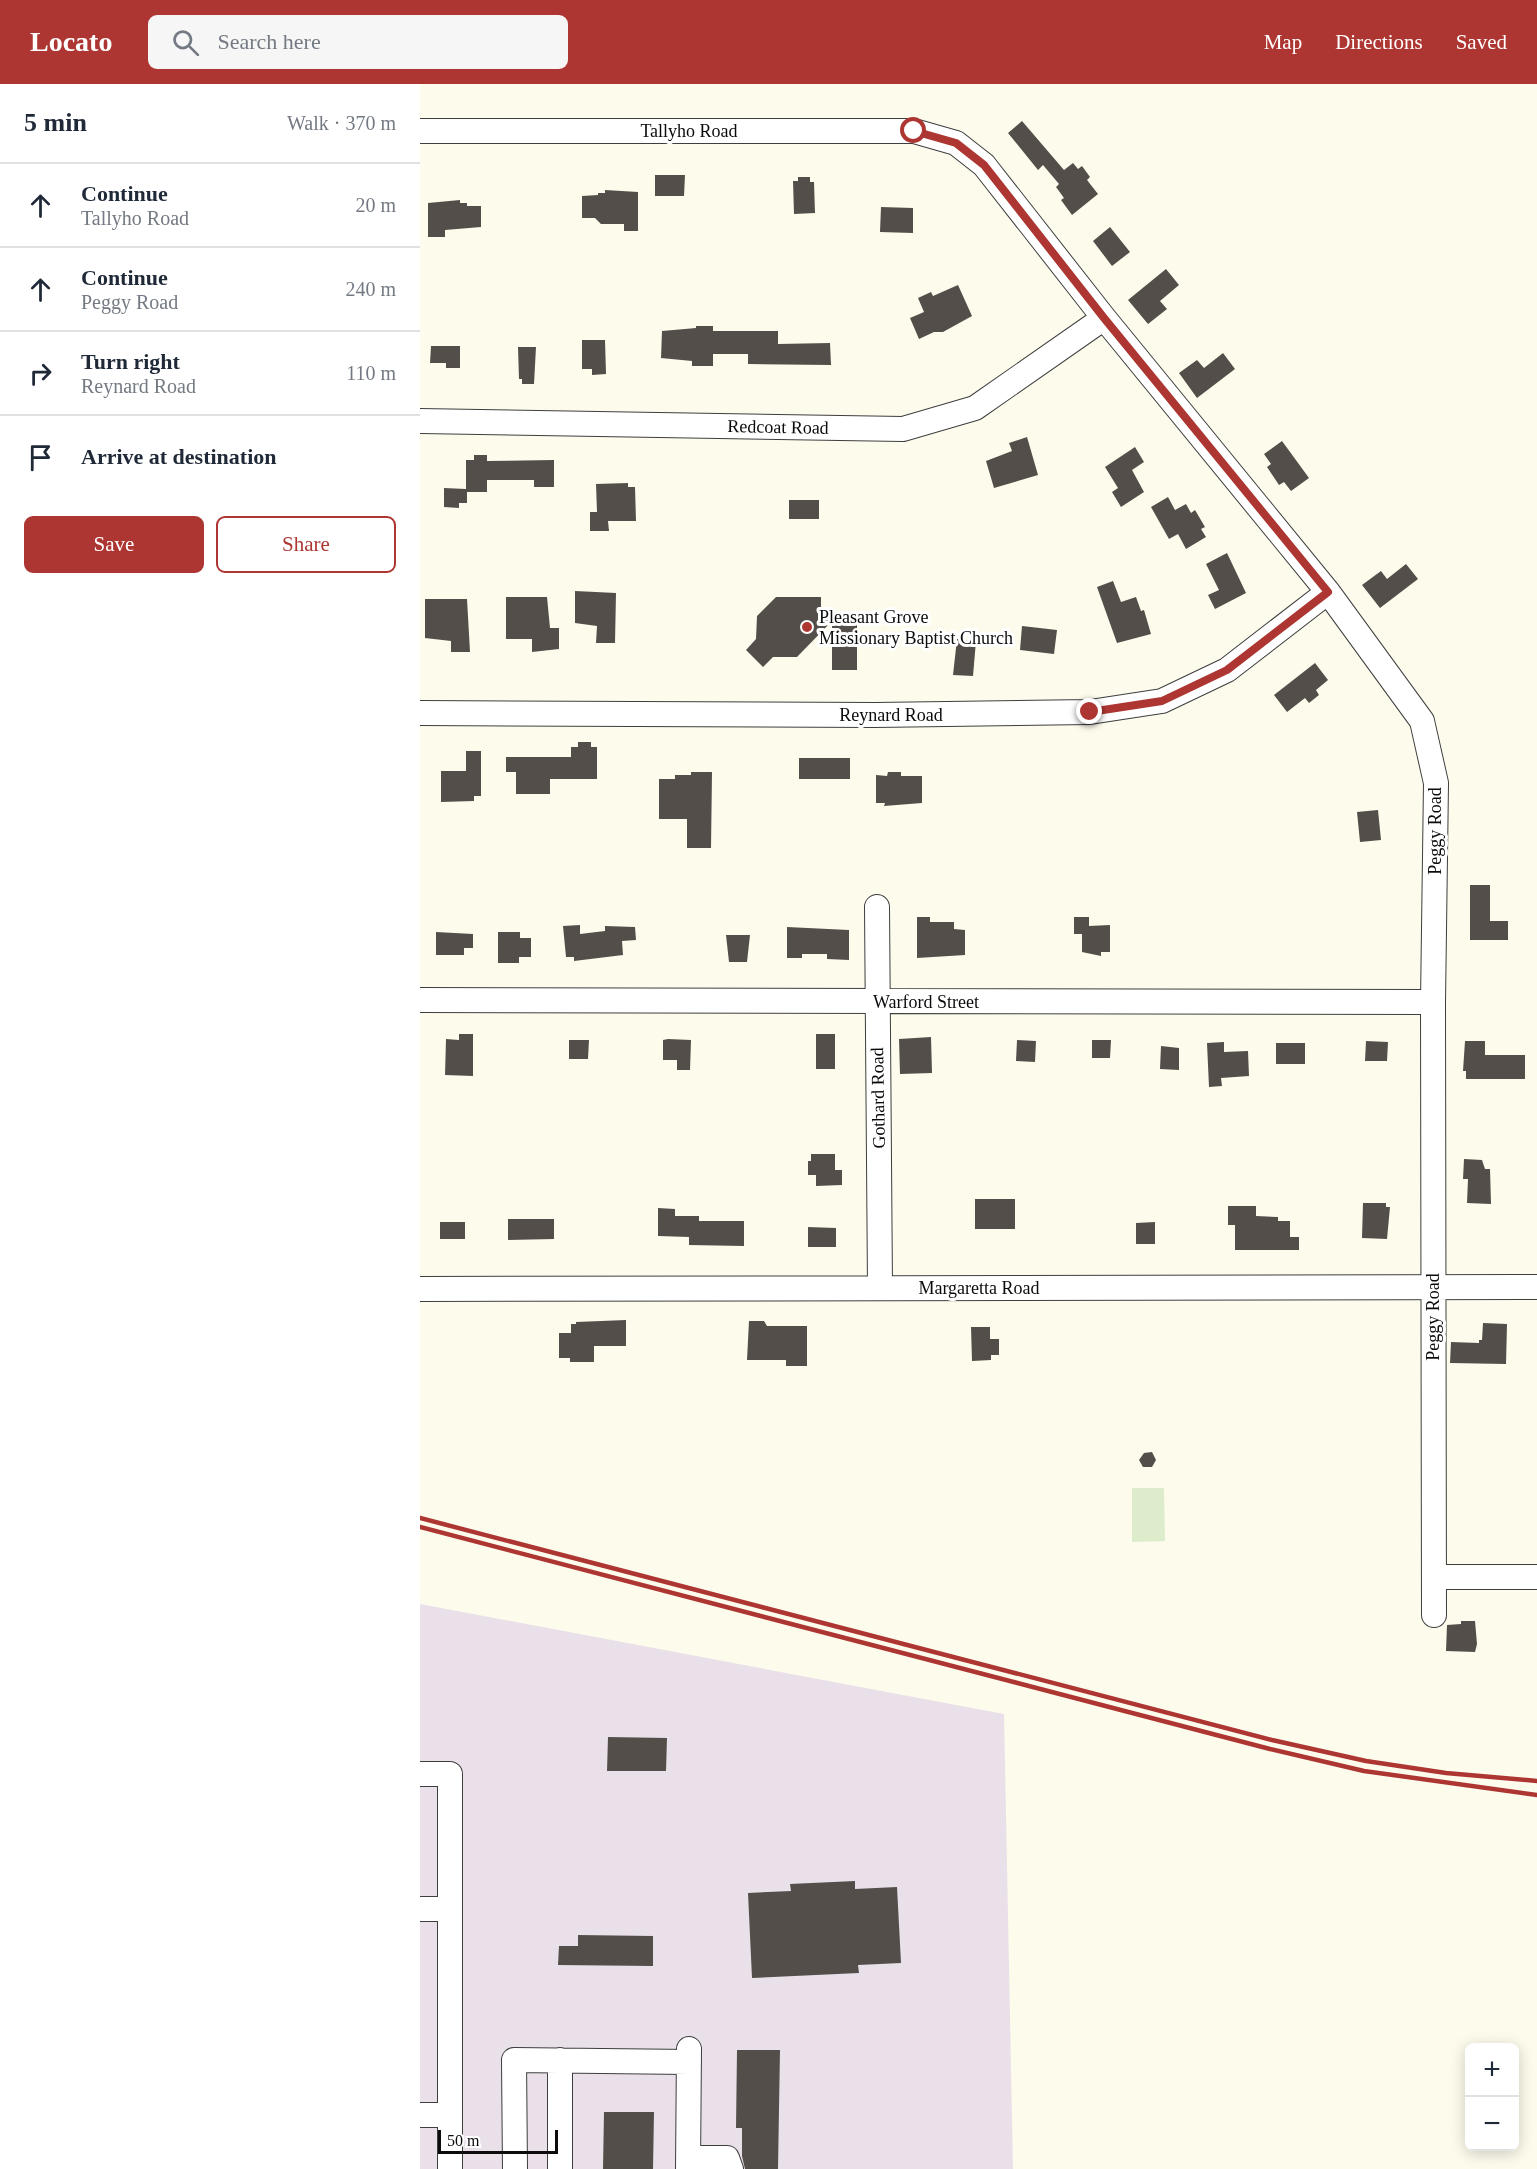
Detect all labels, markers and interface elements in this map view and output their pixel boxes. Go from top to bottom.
search box [148,15,568,69]
text: Locato [30,26,112,57]
icon: search [169,26,202,59]
text: Search here [217,29,321,54]
text: Map [1264,30,1302,54]
text: Directions [1335,30,1423,54]
text: Saved [1456,30,1507,54]
text: 5 min [24,108,87,137]
text: Walk · 370 m [287,112,396,134]
route start [900,117,926,143]
street label: Tallyho Road [640,121,738,141]
text: Continue [81,181,168,206]
icon: ahead [24,189,57,222]
text: 20 m [355,194,396,216]
text: Tallyho Road [81,207,189,229]
text: Continue [81,265,168,290]
icon: ahead [24,273,57,306]
text: 240 m [345,278,396,300]
text: Peggy Road [81,291,178,313]
text: Turn right [81,349,180,374]
icon: right [24,357,57,390]
text: 110 m [346,362,396,384]
text: Reynard Road [81,375,196,397]
street label: Redcoat Road [727,416,829,438]
icon: arrive [24,441,57,474]
text: Arrive at destination [81,444,277,469]
button: Save [24,516,204,573]
button: Share [216,516,396,573]
place label: Pleasant Grove Missionary Baptist Church [819,607,1013,648]
marker: Pleasant Grove Missionary Baptist Church [800,620,814,634]
route end [1076,698,1102,724]
street label: Reynard Road [839,705,943,725]
street label: Peggy Road [1425,787,1445,875]
street label: Warford Street [873,992,979,1012]
street label: Gothard Road [867,1047,889,1149]
street label: Peggy Road [1423,1273,1443,1361]
street label: Margaretta Road [918,1278,1040,1298]
map controls [1465,2043,1519,2151]
button: + [1465,2043,1519,2097]
button: − [1465,2097,1519,2151]
scale bar [438,2127,558,2154]
text: 50 m [447,2132,479,2149]

